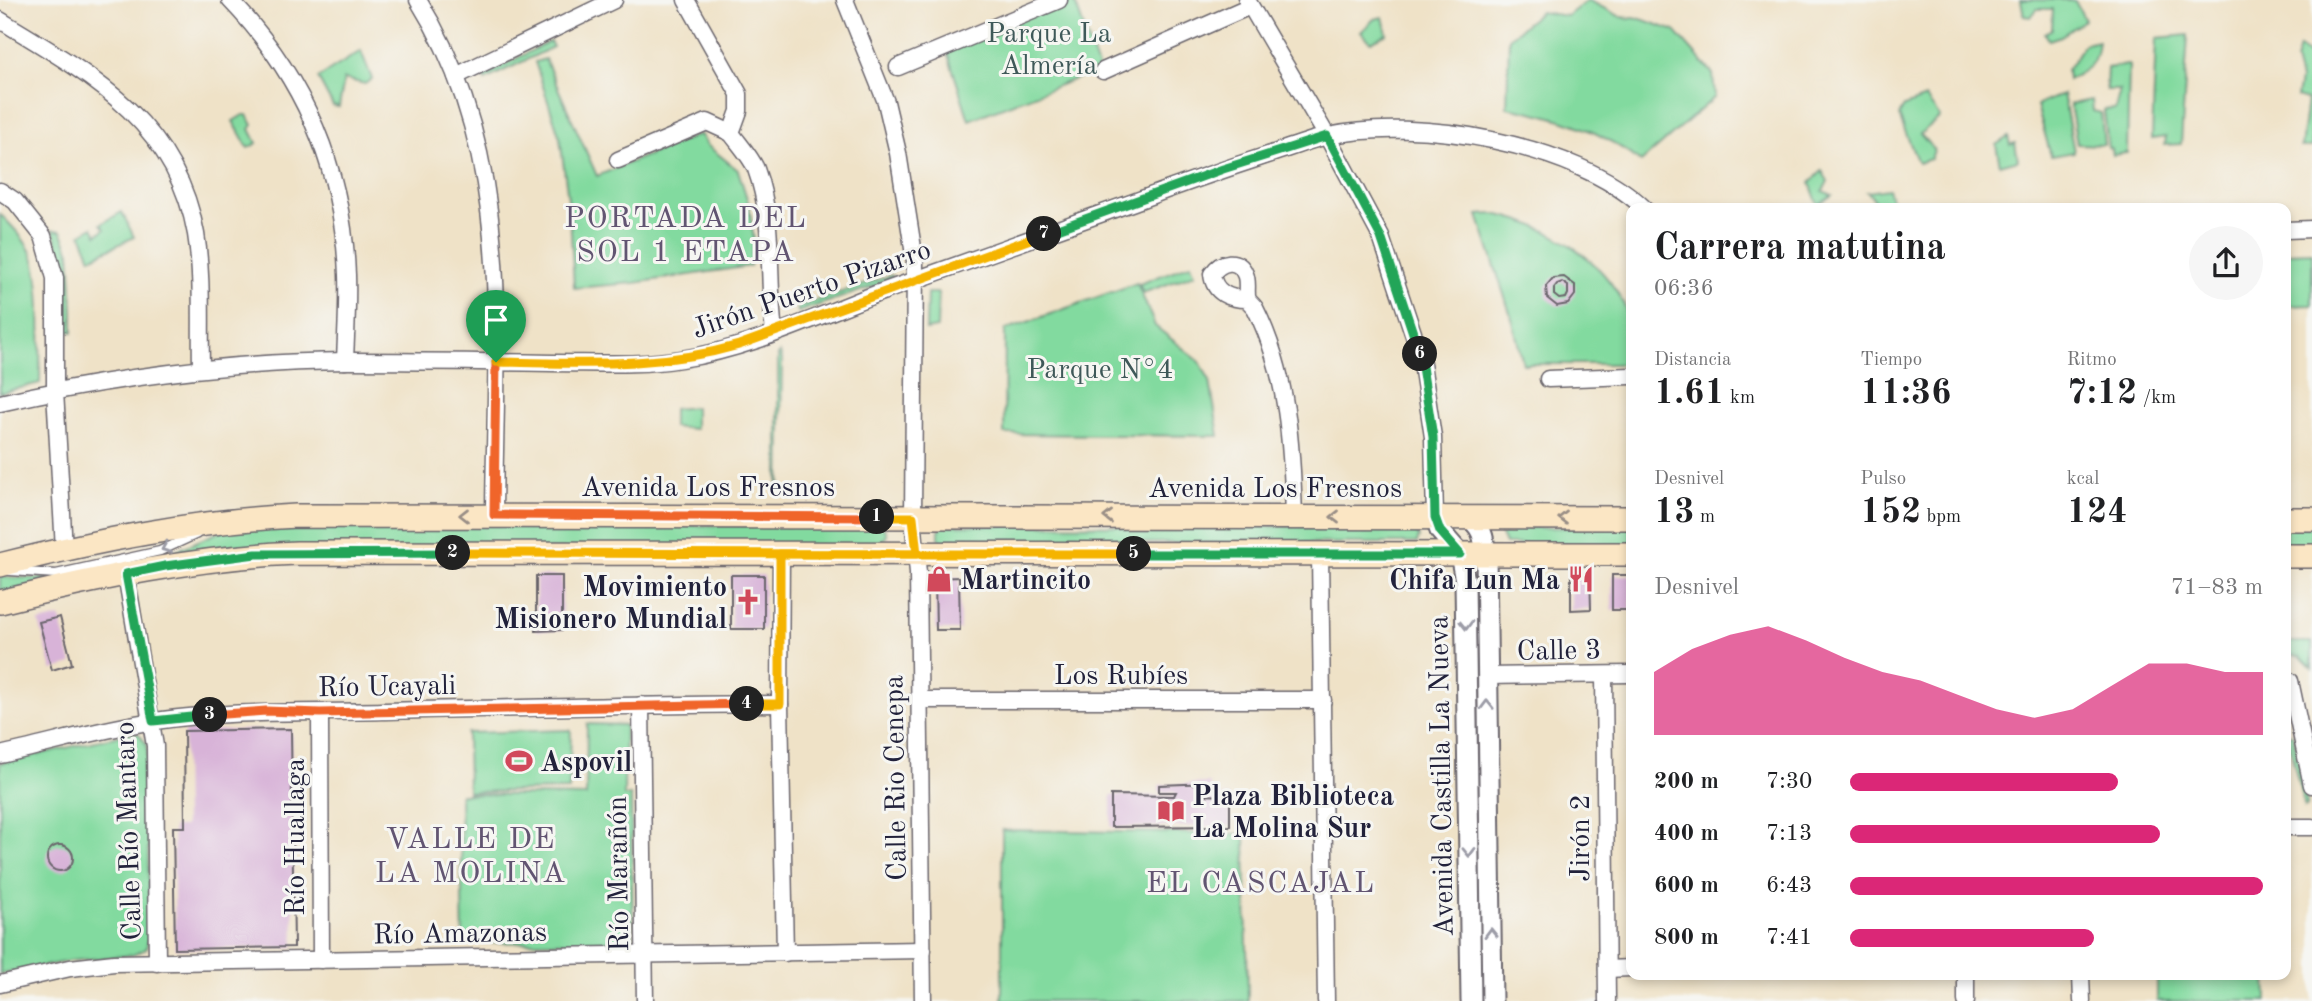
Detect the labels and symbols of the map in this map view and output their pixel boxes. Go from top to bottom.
park label: Parque La Almería [986,21,1112,81]
district label: PORTADA DEL SOL 1 ETAPA [564,204,808,268]
pin: 7 [1026,216,1062,252]
street label: Jirón Puerto Pizarro [689,237,935,345]
pin [466,290,526,362]
pin: 6 [1402,336,1438,372]
park label: Parque N°4 [1027,357,1173,385]
street label: Avenida Los Fresnos [581,475,835,503]
street label: Avenida Los Fresnos [1148,476,1402,504]
pin: 1 [860,500,894,534]
one-way arrow [458,507,469,523]
one-way arrow [1102,509,1113,525]
one-way arrow [1330,509,1340,525]
one-way arrow [1557,510,1568,526]
pin: 2 [435,536,470,570]
pin: 5 [1116,536,1152,572]
one-way arrow [161,539,173,553]
shop icon: Martincito [924,564,954,594]
restaurant icon: Chifa Lun Ma [1566,564,1596,594]
place label: Martincito [960,568,1091,596]
place label: Chifa Lun Ma [1389,568,1560,596]
place label: Movimiento Misionero Mundial [494,575,727,635]
church icon: Movimiento Misionero Mundial [733,587,763,617]
street label: Avenida Castilla La Nueva [1426,615,1460,937]
one-way arrow [1458,620,1474,630]
street label: Calle 3 [1516,637,1602,667]
street label: Los Rubíes [1054,663,1188,691]
street label: Río Ucayali [318,673,456,703]
street label: Calle Rio Cenepa [881,675,913,881]
pin: 4 [730,686,764,722]
pin: 3 [192,698,228,732]
one-way arrow [1480,700,1495,711]
street label: Calle Río Mantaro [112,721,148,941]
sports icon: Aspovil [504,746,534,776]
place label: Aspovil [540,750,633,778]
street label: Río Huallaga [283,758,311,916]
place label: Plaza Biblioteca La Molina Sur [1192,784,1394,844]
street label: Jirón 2 [1568,794,1596,882]
street label: Río Marañón [605,796,635,952]
library icon: Plaza Biblioteca La Molina Sur [1156,796,1186,826]
district label: VALLE DE LA MOLINA [375,825,567,889]
one-way arrow [1461,847,1477,858]
district label: EL CASCAJAL [1146,869,1376,899]
street label: Río Amazonas [373,919,547,951]
one-way arrow [1483,927,1498,938]

